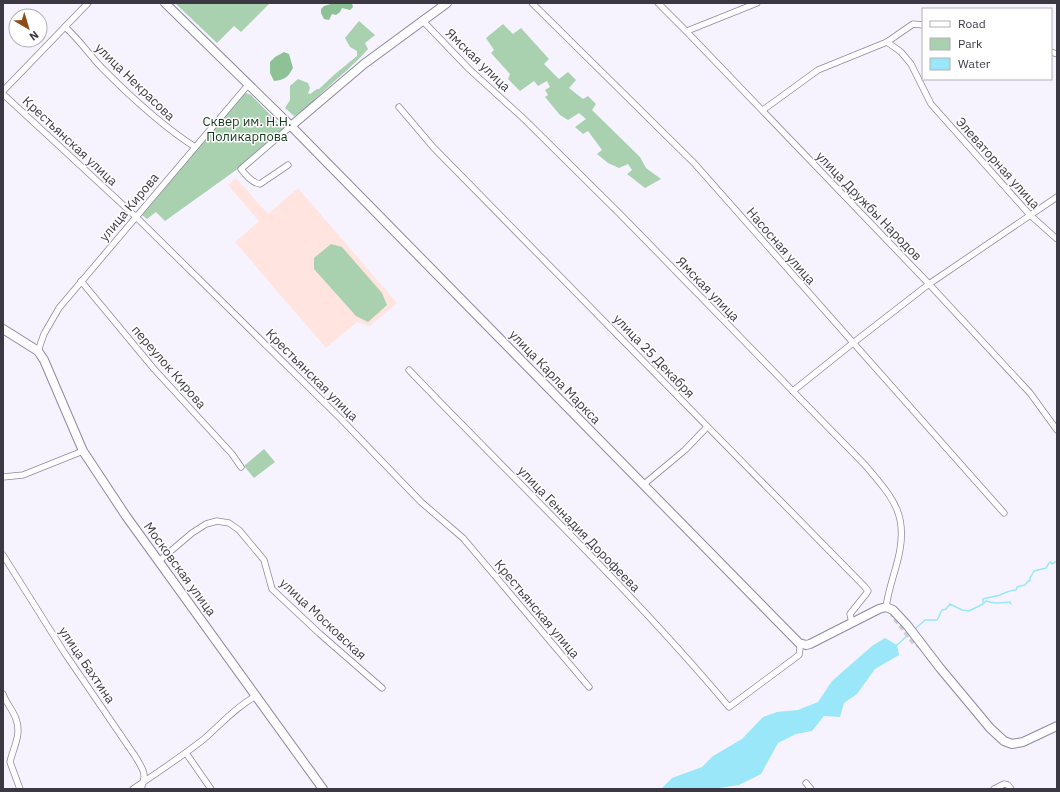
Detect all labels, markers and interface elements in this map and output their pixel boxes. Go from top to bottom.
north arrow [8,8,48,48]
legend [922,8,1052,80]
text: Road [958,16,986,31]
street label: Ямская улица [442,25,514,95]
text: N [27,28,42,44]
text: Park [958,36,983,51]
street label: улица Некрасова [91,39,179,125]
text: Water [958,56,991,71]
street label: Крестьянская улица [19,93,121,190]
park label: Сквер им. Н.Н. Поликарпова [203,113,291,145]
street label: Элеваторная улица [952,114,1044,213]
street label: улица Дружбы Народов [812,148,926,264]
street label: улица Кирова [95,169,163,245]
street label: Насосная улица [743,204,819,288]
street label: Ямская улица [673,253,743,325]
street label: улица 25 Декабря [610,310,698,402]
street label: переулок Кирова [128,322,210,412]
street label: Крестьянская улица [262,325,362,425]
street label: улица Карла Маркса [506,326,605,428]
street label: улица Геннадия Дорофеева [514,462,644,596]
street label: Московская улица [140,519,220,620]
street label: Крестьянская улица [491,556,583,662]
street label: улица Московская [276,574,370,664]
street label: улица Бахтина [55,623,119,707]

